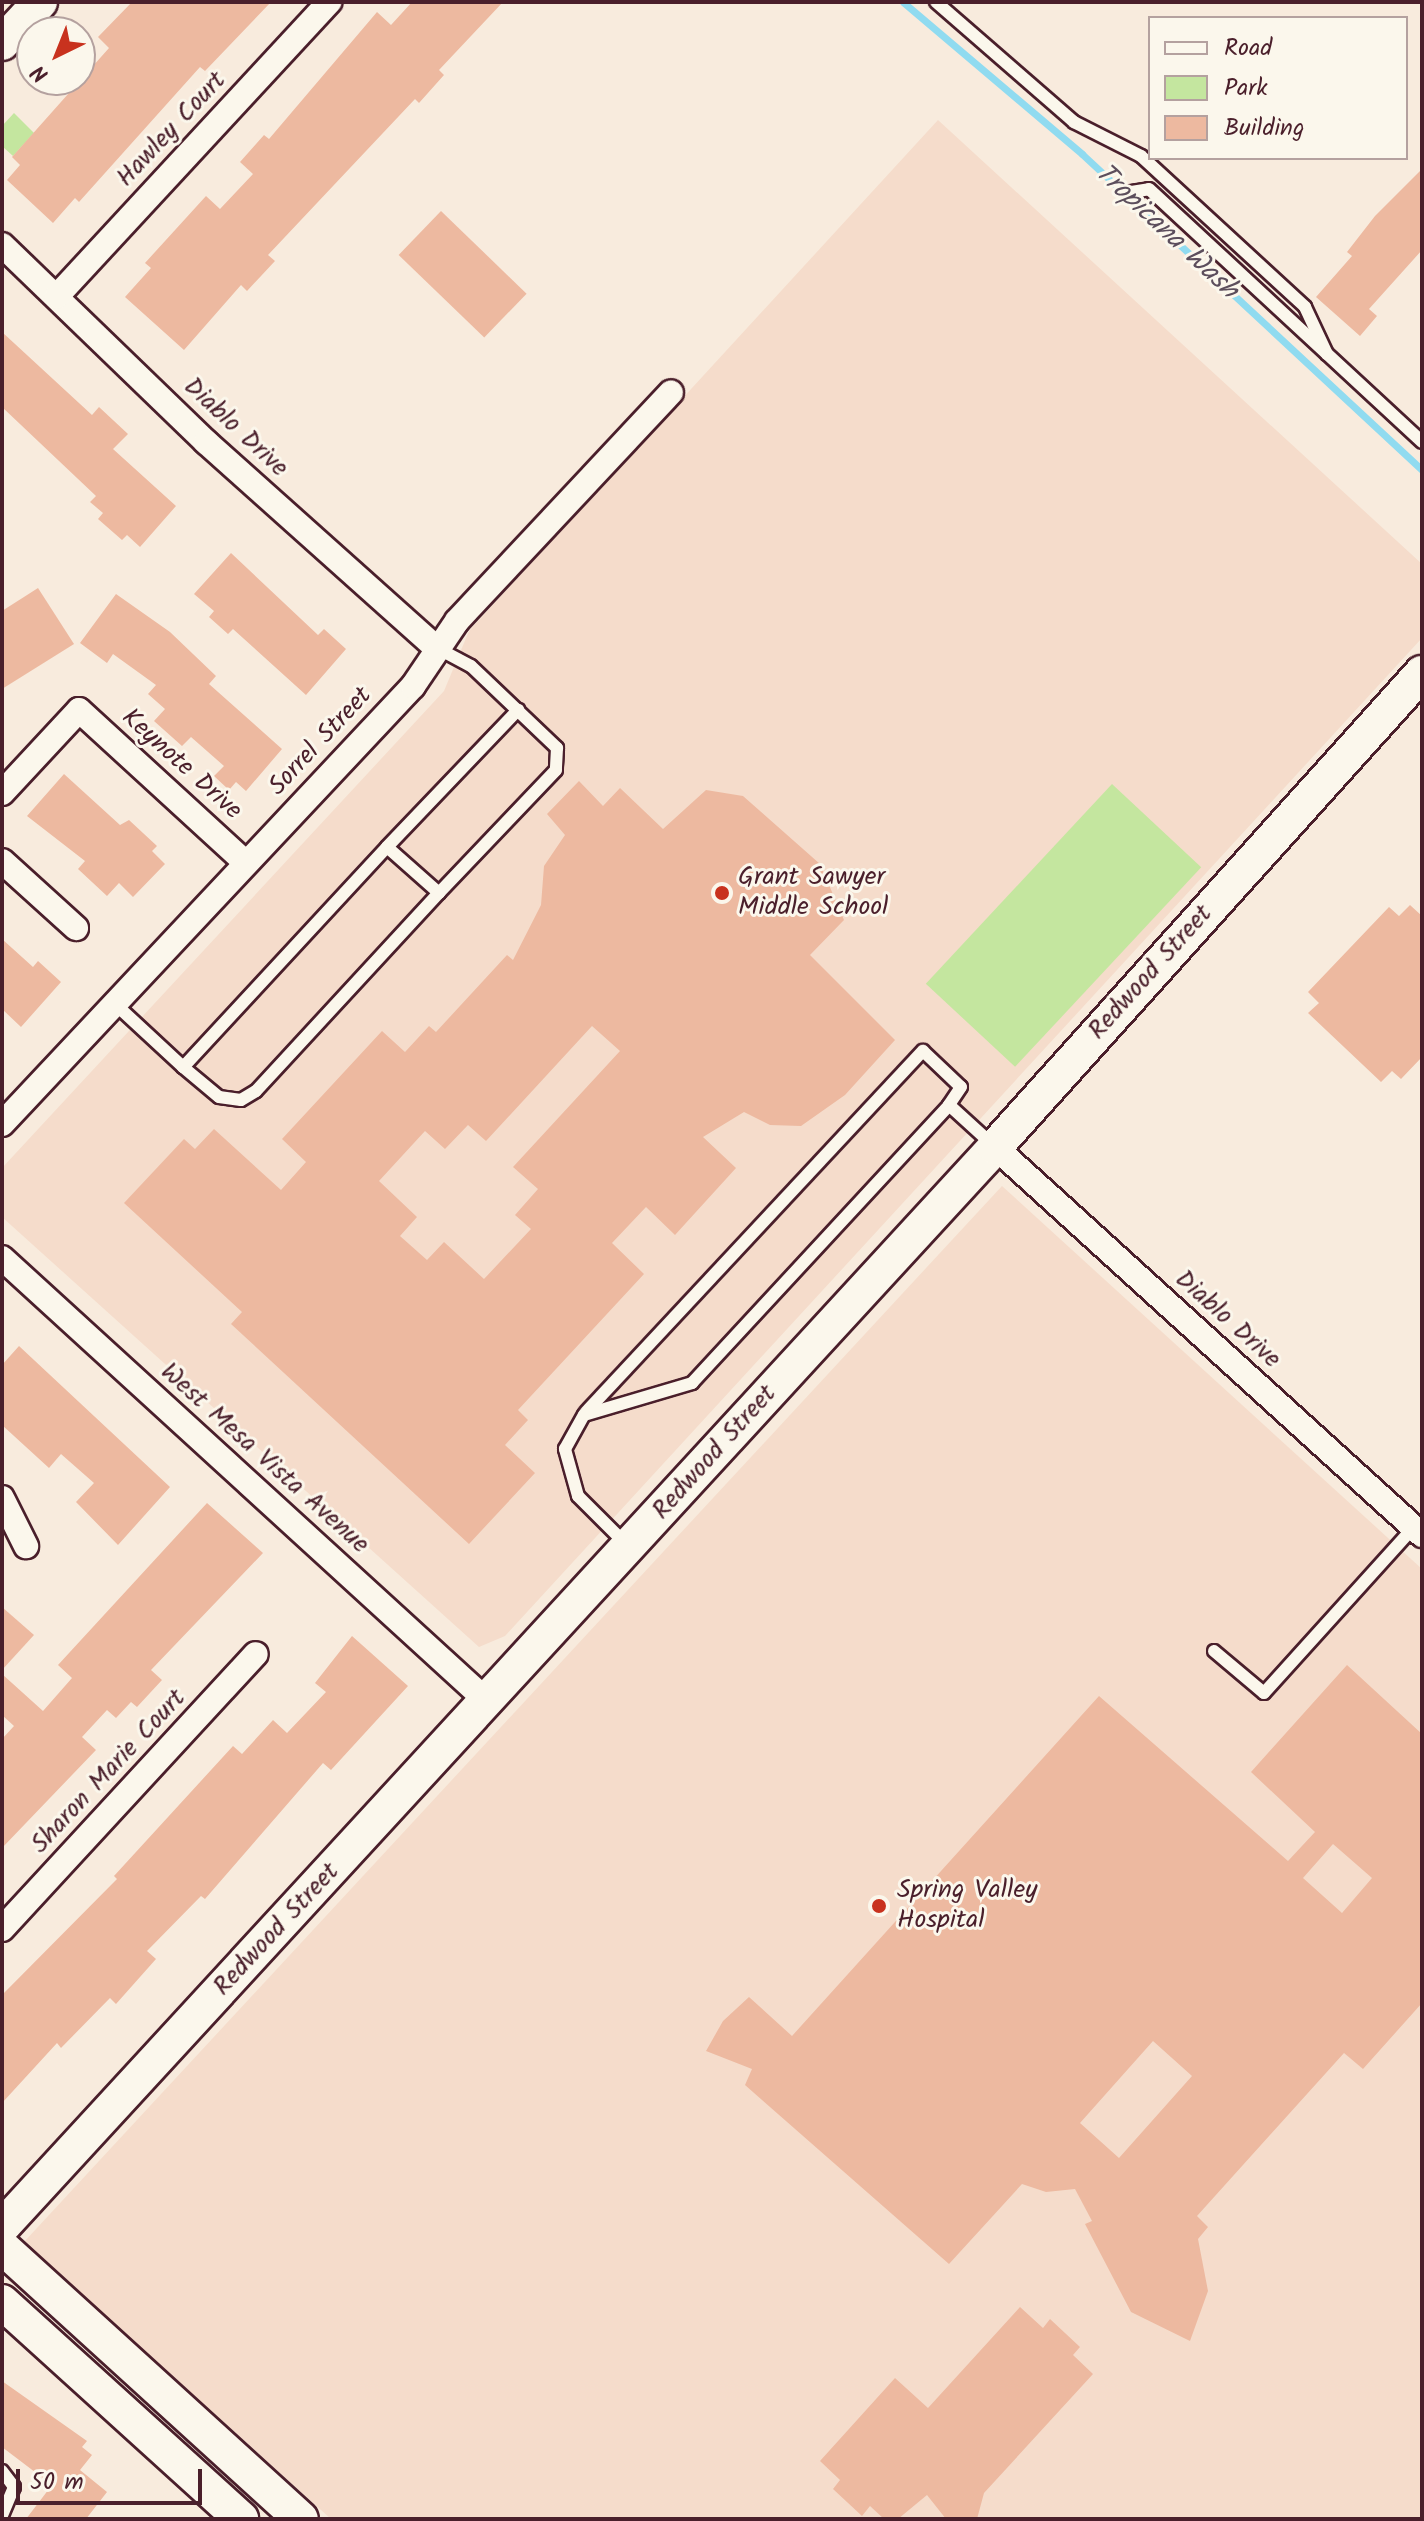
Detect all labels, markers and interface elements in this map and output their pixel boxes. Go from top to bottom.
north arrow [16,16,96,96]
legend [1148,16,1408,160]
text: Road [1224,29,1272,68]
text: N [24,55,58,90]
street label: Hawley Court [111,66,233,194]
text: Park [1224,69,1268,108]
text: Building [1224,109,1304,148]
water label: Tropicana Wash [1087,157,1245,307]
street label: Diablo Drive [176,372,294,484]
street label: Sorrel Street [263,681,379,803]
street label: Keynote Drive [114,703,248,827]
place label: Grant Sawyer Middle School [738,862,888,924]
marker: Grant Sawyer Middle School [713,884,731,902]
street label: Redwood Street [1082,899,1220,1047]
street label: Diablo Drive [1168,1264,1286,1376]
street label: West Mesa Vista Avenue [153,1357,375,1561]
street label: Redwood Street [646,1379,784,1527]
street label: Sharon Marie Court [25,1684,193,1860]
street label: Redwood Street [208,1857,346,2003]
place label: Spring Valley Hospital [897,1875,1037,1936]
marker: Spring Valley Hospital [868,1895,890,1917]
scale bar [20,2453,206,2503]
text: 50 m [30,2463,84,2502]

